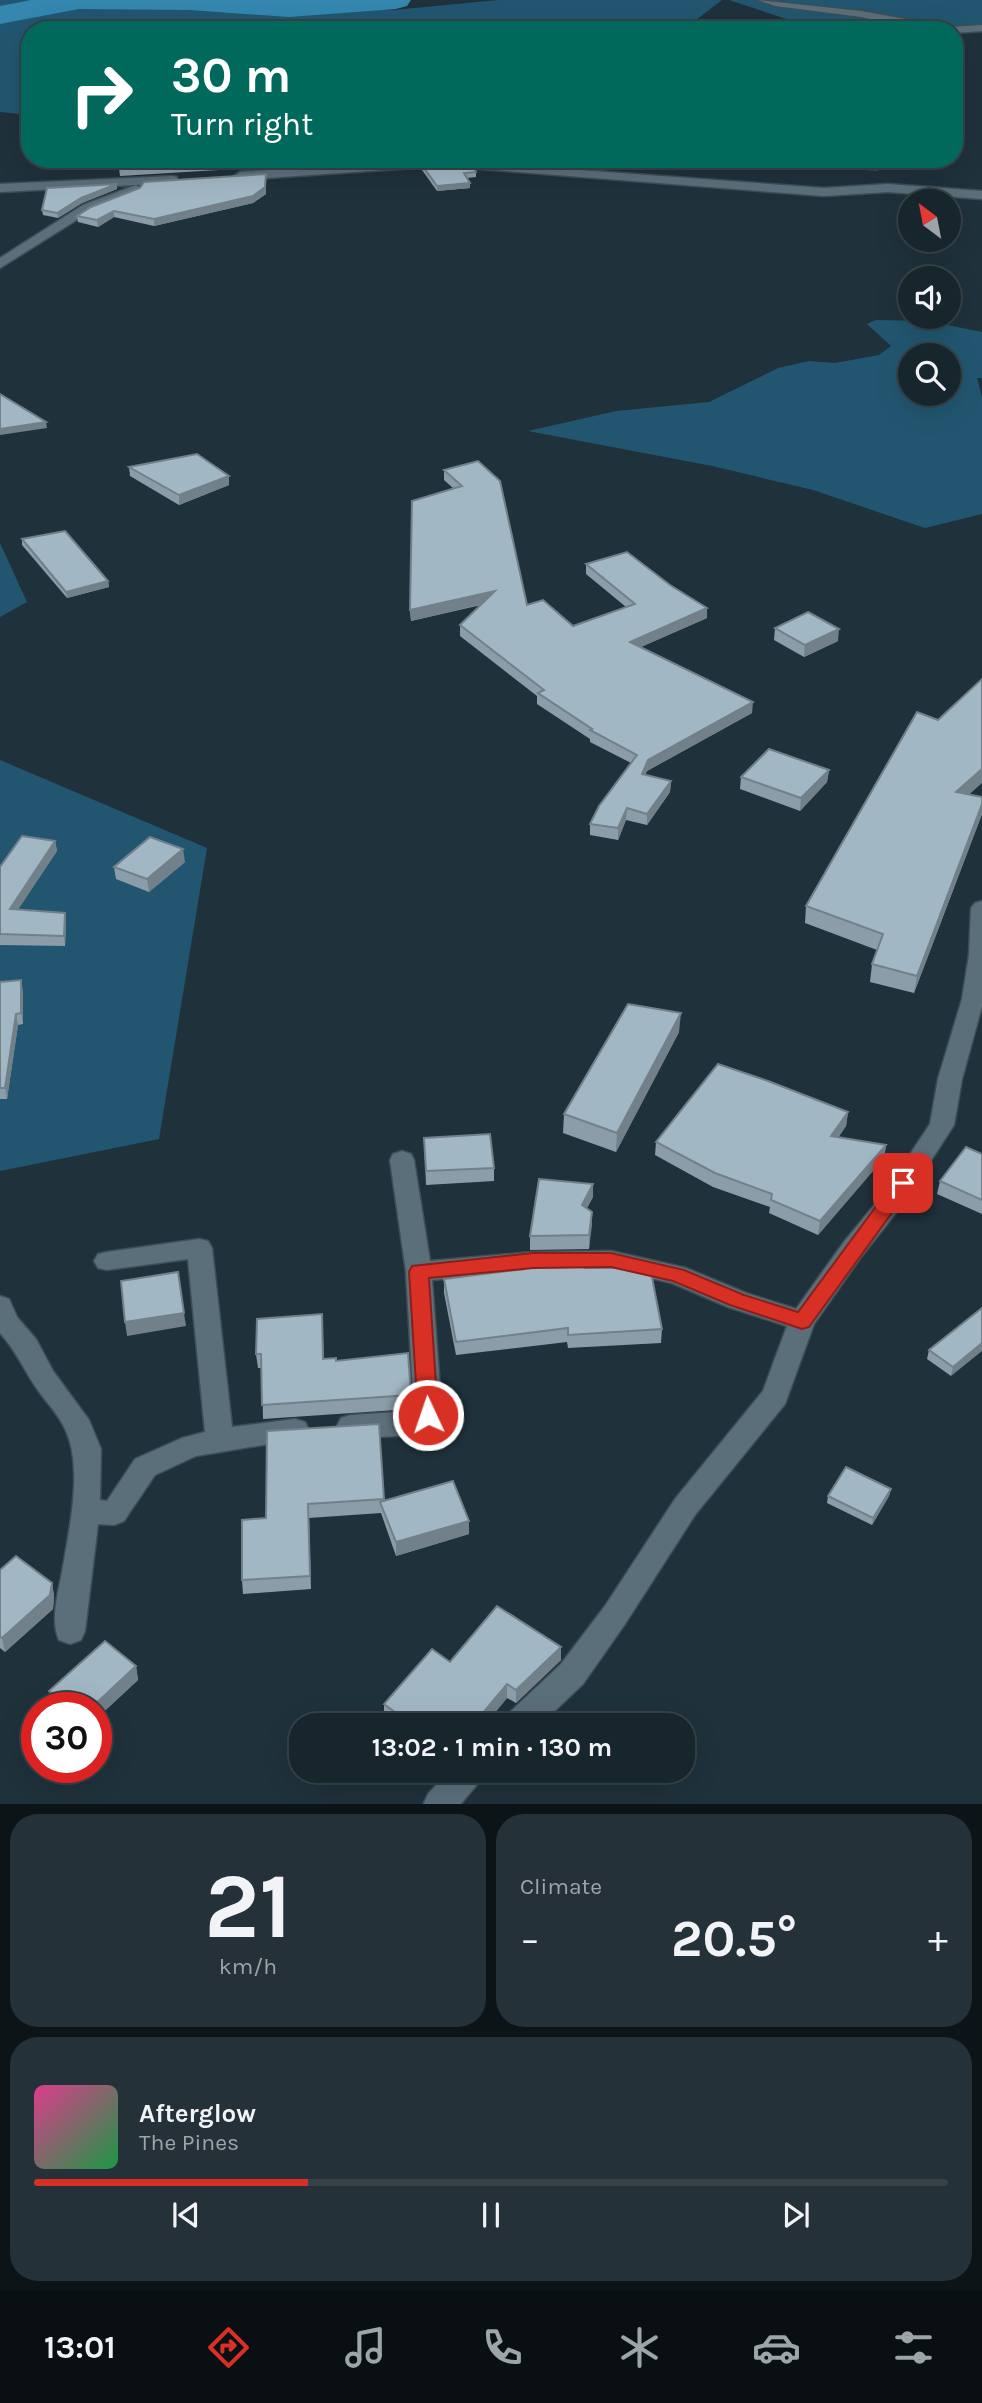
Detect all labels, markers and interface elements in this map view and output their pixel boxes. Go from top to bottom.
text: 30 m [171,47,291,104]
icon: right [56,49,147,140]
text: Turn right [171,106,313,143]
north arrow [898,189,961,252]
map controls [898,189,961,406]
button: sound [898,266,961,329]
button: search [898,343,961,406]
pin [873,1153,933,1213]
icon: arrive [884,1164,922,1202]
position arrow [391,1378,465,1452]
speed limit sign: 30 [21,1692,112,1783]
text: 13:02 · 1 min · 130 m [372,1732,612,1763]
text: 21 [204,1854,292,1960]
text: Climate [520,1873,602,1900]
text: 20.5° [671,1908,797,1969]
text: − [520,1917,540,1962]
text: + [928,1917,948,1962]
text: km/h [219,1953,277,1980]
text: Afterglow [139,2098,256,2129]
text: The Pines [139,2129,239,2156]
icon: previous [167,2196,205,2234]
icon: pause [472,2196,510,2234]
icon: next [777,2196,815,2234]
icon: directions [204,2323,253,2372]
icon: music [341,2323,390,2372]
icon: phone [478,2323,527,2372]
icon: climate [615,2323,664,2372]
icon: car [752,2323,801,2372]
icon: filters [889,2323,938,2372]
text: 13:01 [44,2329,116,2366]

